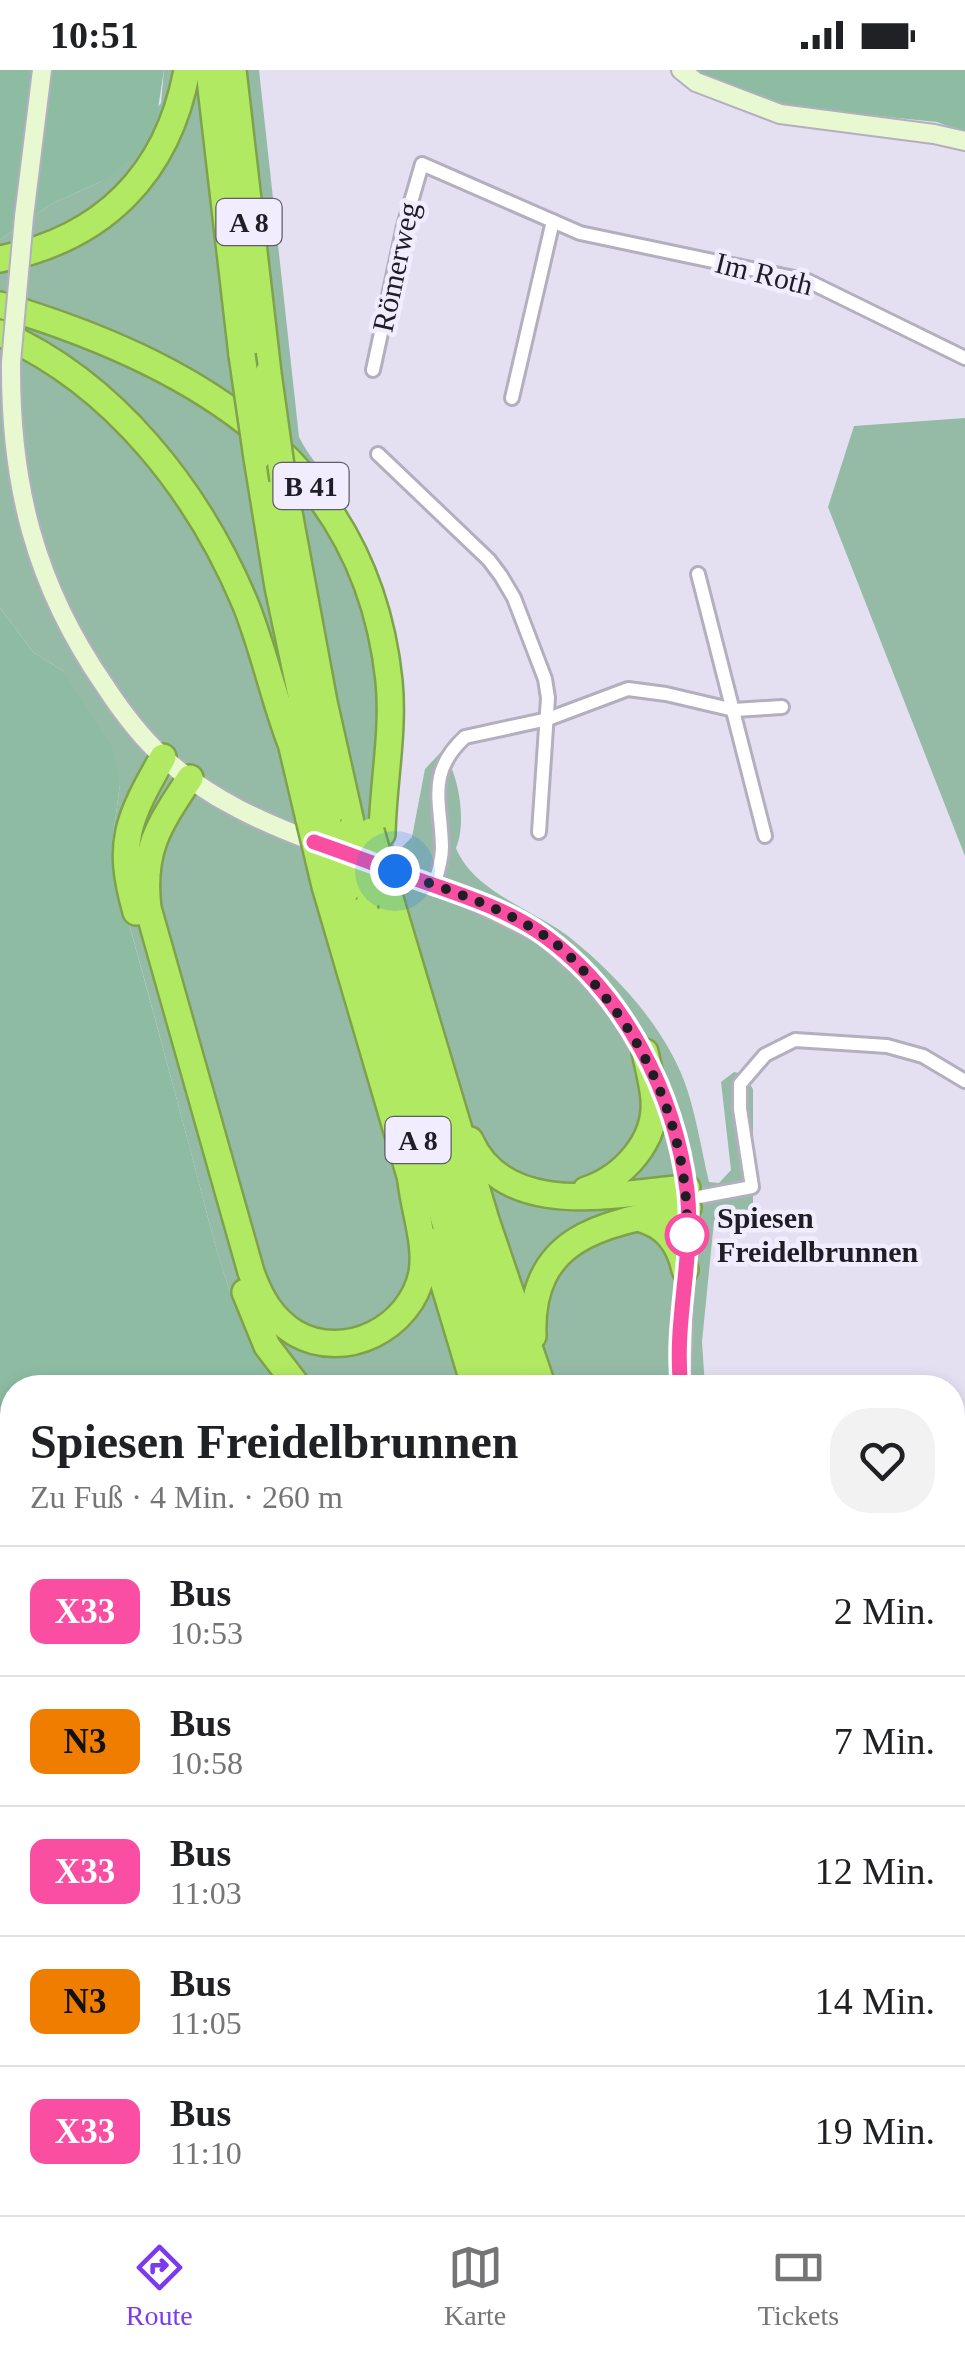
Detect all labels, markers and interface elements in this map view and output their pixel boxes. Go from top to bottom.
text: 10:51 [50,14,139,56]
road number: A 8 [216,199,282,245]
street label: Römerweg [366,199,425,335]
street label: Im Roth [712,246,816,302]
road number: B 41 [274,463,348,509]
your location [370,846,420,896]
road number: A 8 [386,1117,450,1163]
place label: Spiesen Freidelbrunnen [717,1201,918,1268]
marker: Spiesen Freidelbrunnen [666,1214,708,1256]
button: heart [830,1408,935,1513]
text: Spiesen Freidelbrunnen [30,1415,519,1468]
text: Zu Fuß · 4 Min. · 260 m [30,1479,343,1515]
text: Bus [170,1572,231,1614]
text: 2 Min. [834,1590,935,1632]
text: X33 [55,1592,115,1631]
text: 10:53 [170,1615,243,1651]
text: Bus [170,1702,231,1744]
text: 7 Min. [834,1720,935,1762]
text: N3 [64,1722,106,1761]
text: 10:58 [170,1745,243,1781]
text: Bus [170,1832,231,1874]
text: 12 Min. [815,1850,935,1892]
text: X33 [55,1852,115,1891]
text: 11:03 [170,1875,242,1911]
text: Bus [170,1962,231,2004]
text: 14 Min. [815,1980,935,2022]
text: N3 [64,1982,106,2021]
text: 11:05 [170,2005,242,2041]
text: Bus [170,2092,231,2134]
text: 19 Min. [815,2110,935,2152]
text: X33 [55,2112,115,2151]
text: 11:10 [170,2135,242,2171]
tab: Route [126,2240,193,2332]
tab: Karte [444,2240,506,2332]
tab: Tickets [758,2240,839,2332]

